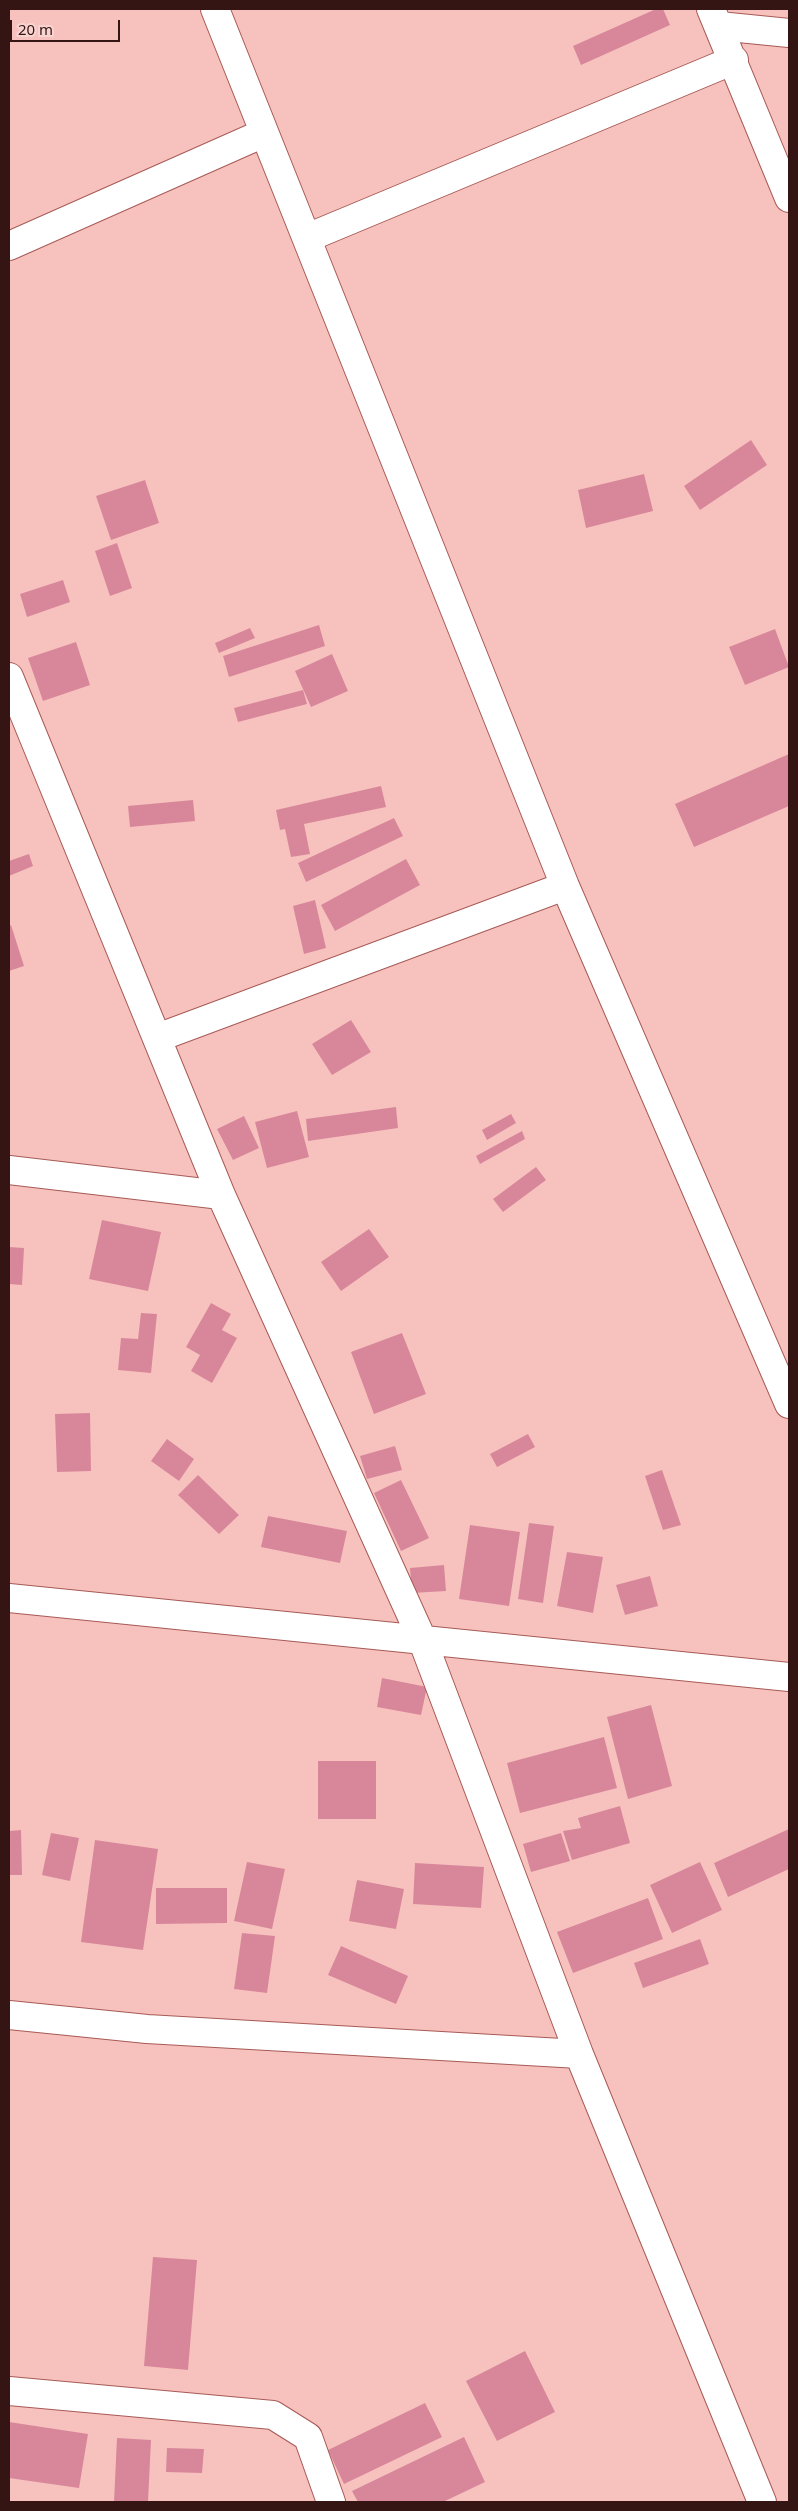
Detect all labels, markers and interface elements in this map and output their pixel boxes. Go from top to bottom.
scale bar [12,10,122,42]
text: 20 m [18,19,53,39]

